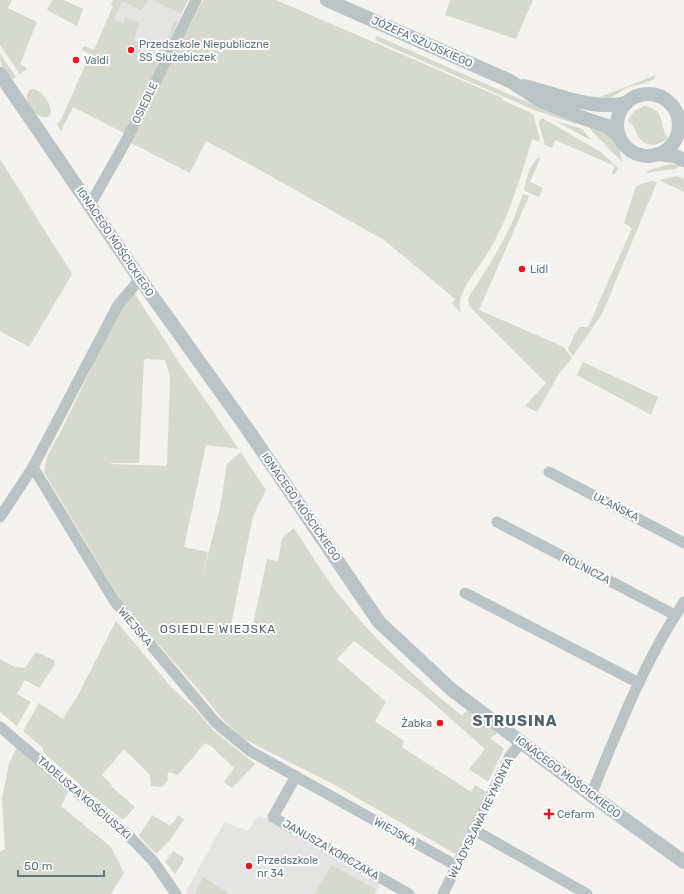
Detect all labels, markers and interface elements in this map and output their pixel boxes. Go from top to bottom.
street label: JÓZEFA SZUJSKIEGO [369,14,475,70]
place label: Przedszkole Niepubliczne SS Służebiczek [139,38,269,64]
marker: Przedszkole Niepubliczne SS Służebiczek [126,45,136,55]
place label: Valdi [84,54,109,67]
marker: Valdi [71,55,81,65]
street label: OSIEDLE [129,80,161,126]
street label: IGNACEGO MOŚCICKIEGO [74,185,156,299]
place label: Lidl [530,263,548,276]
marker: Lidl [517,264,527,274]
street label: IGNACEGO MOŚCICKIEGO [259,451,343,563]
street label: UŁAŃSKA [591,490,642,524]
street label: ROLNICZA [560,551,613,587]
street label: WIEJSKA [115,605,155,649]
district label: OSIEDLE WIEJSKA [160,622,276,636]
district label: STRUSINA [473,712,557,730]
place label: Żabka [401,716,432,730]
marker: Żabka [435,718,445,728]
street label: IGNACEGO MOŚCICKIEGO [513,733,623,821]
street label: TADEUSZA KOŚCIUSZKI [35,754,133,842]
street label: WŁADYSŁAWA REYMONTA [446,755,516,881]
place label: Cefarm [557,808,595,821]
marker: Cefarm [544,809,554,819]
street label: WIEJSKA [372,815,419,849]
street label: JANUSZA KORCZAKA [281,817,382,883]
scale bar [18,852,104,878]
place label: Przedszkole nr 34 [257,854,318,880]
text: 50 m [24,859,52,873]
marker: Przedszkole nr 34 [244,861,254,871]

